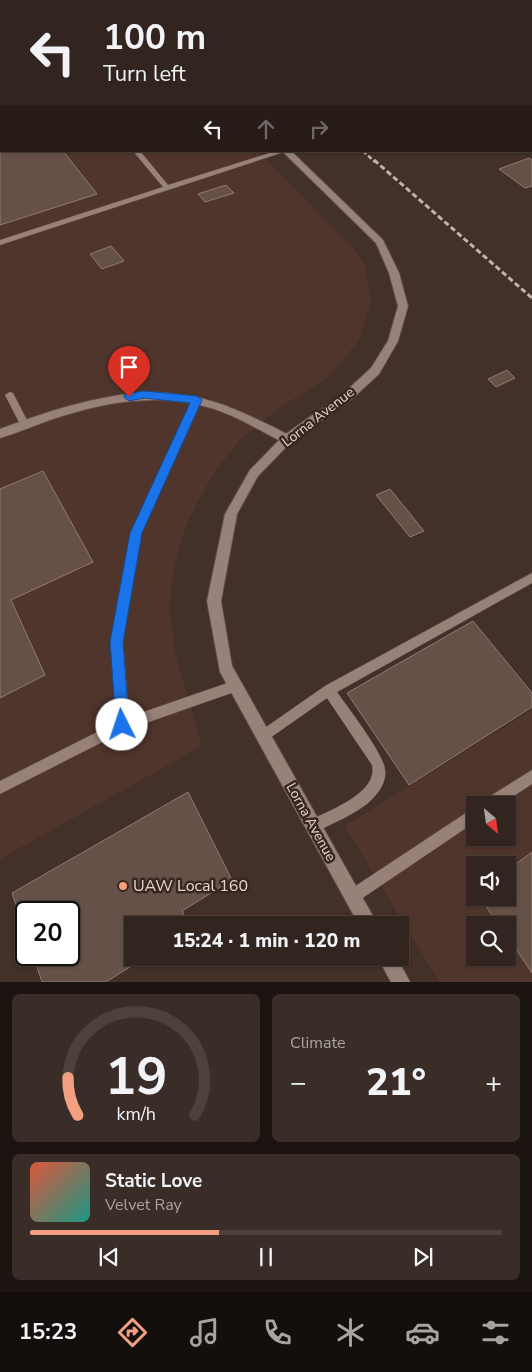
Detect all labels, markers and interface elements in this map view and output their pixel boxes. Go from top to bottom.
text: 100 m [103,14,206,61]
icon: left [20,20,85,85]
text: Turn left [103,59,186,89]
icon: left [199,115,227,143]
icon: ahead [252,115,280,143]
icon: right [305,115,333,143]
pin [108,346,150,397]
icon: arrive [115,353,143,381]
street label: Lorna Avenue [278,383,358,451]
position arrow [95,698,147,750]
street label: Lorna Avenue [282,779,340,865]
north arrow [466,796,516,846]
map controls [466,796,516,966]
button: sound [466,856,516,906]
place label: UAW Local 160 [133,875,248,897]
marker: UAW Local 160 [117,880,129,892]
speed limit sign: 20 [15,901,80,966]
button: search [466,916,516,966]
text: 15:24 · 1 min · 120 m [173,928,360,954]
text: Climate [290,1032,345,1054]
text: 19 [105,1041,167,1112]
text: 21° [366,1057,426,1108]
text: − [290,1064,307,1102]
text: + [485,1064,502,1102]
text: km/h [116,1102,156,1126]
text: Static Love [105,1168,202,1194]
text: Velvet Ray [105,1194,182,1216]
icon: previous [95,1243,123,1271]
icon: pause [252,1243,280,1271]
icon: next [409,1243,437,1271]
icon: directions [115,1315,150,1350]
icon: music [187,1315,222,1350]
icon: phone [260,1315,295,1350]
icon: climate [333,1315,368,1350]
icon: car [405,1315,440,1350]
icon: filters [478,1315,513,1350]
text: 15:23 [19,1317,77,1347]

